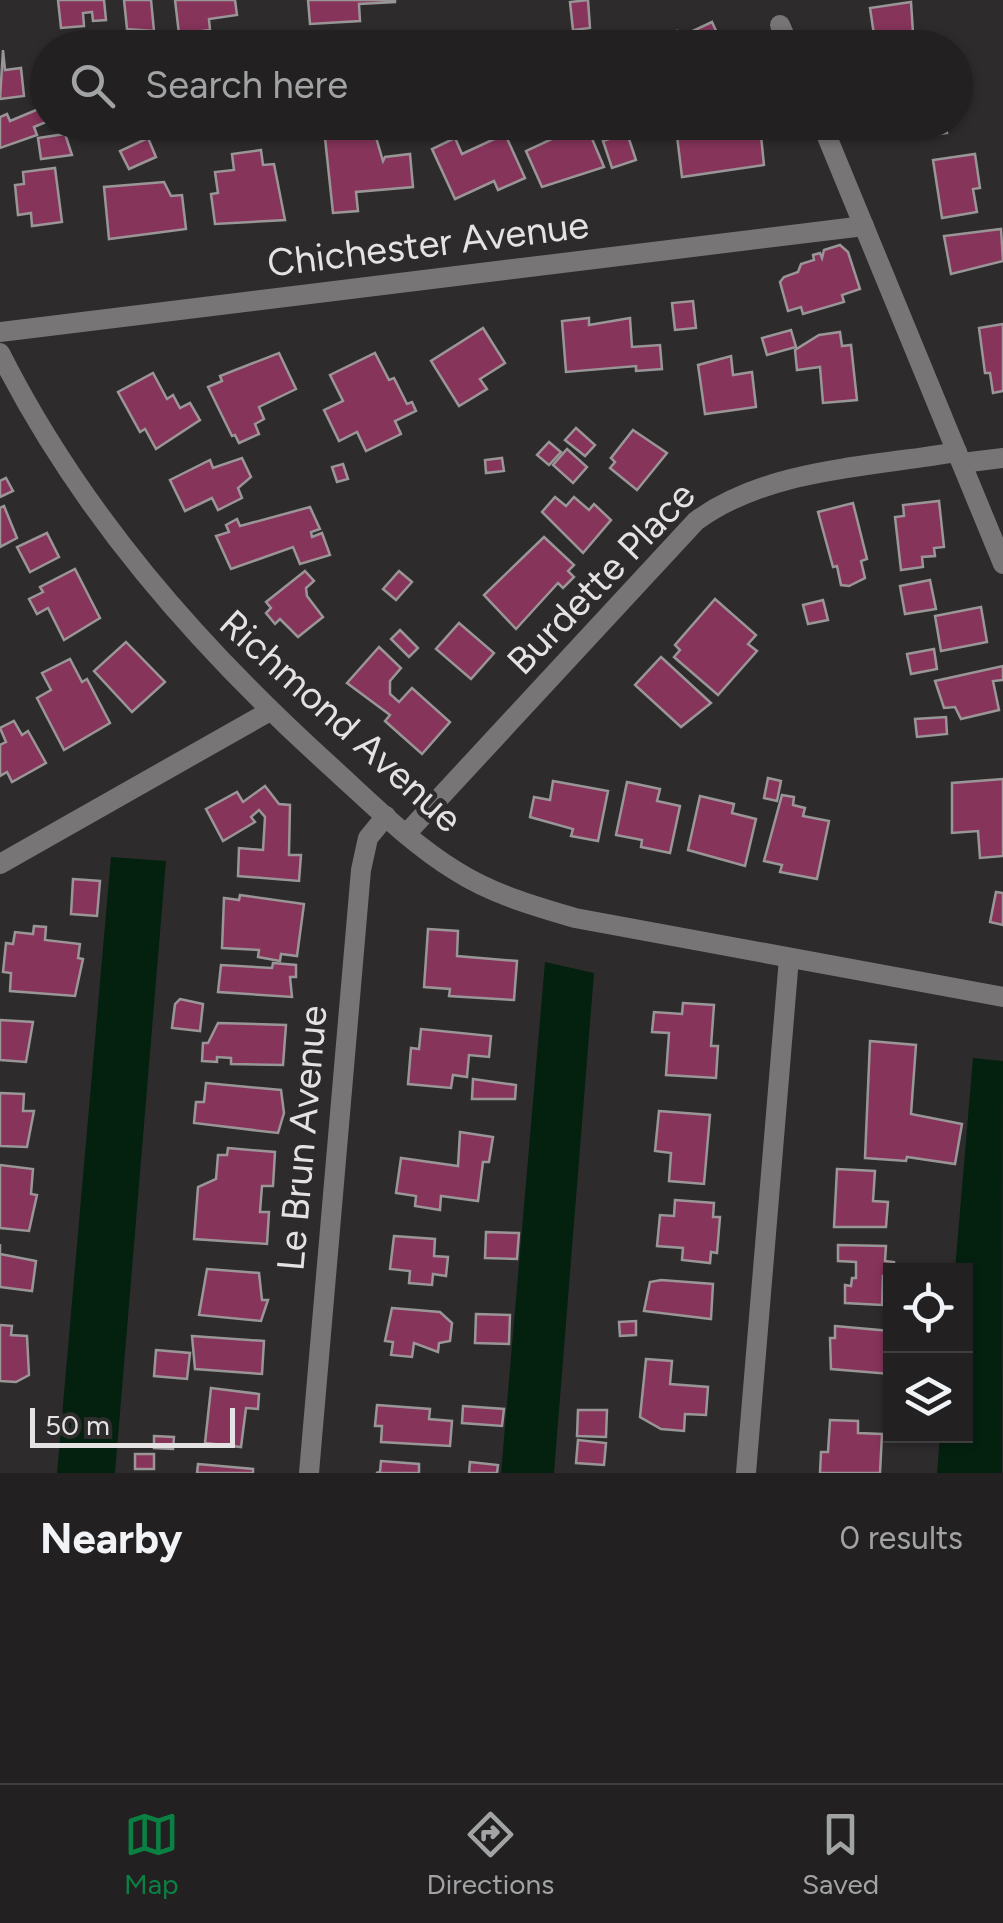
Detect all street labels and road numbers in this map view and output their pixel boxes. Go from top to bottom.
street label: Chichester Avenue [265,201,591,287]
street label: Burdette Place [498,472,704,684]
street label: Richmond Avenue [210,600,472,842]
street label: Le Brun Avenue [267,1003,337,1273]

